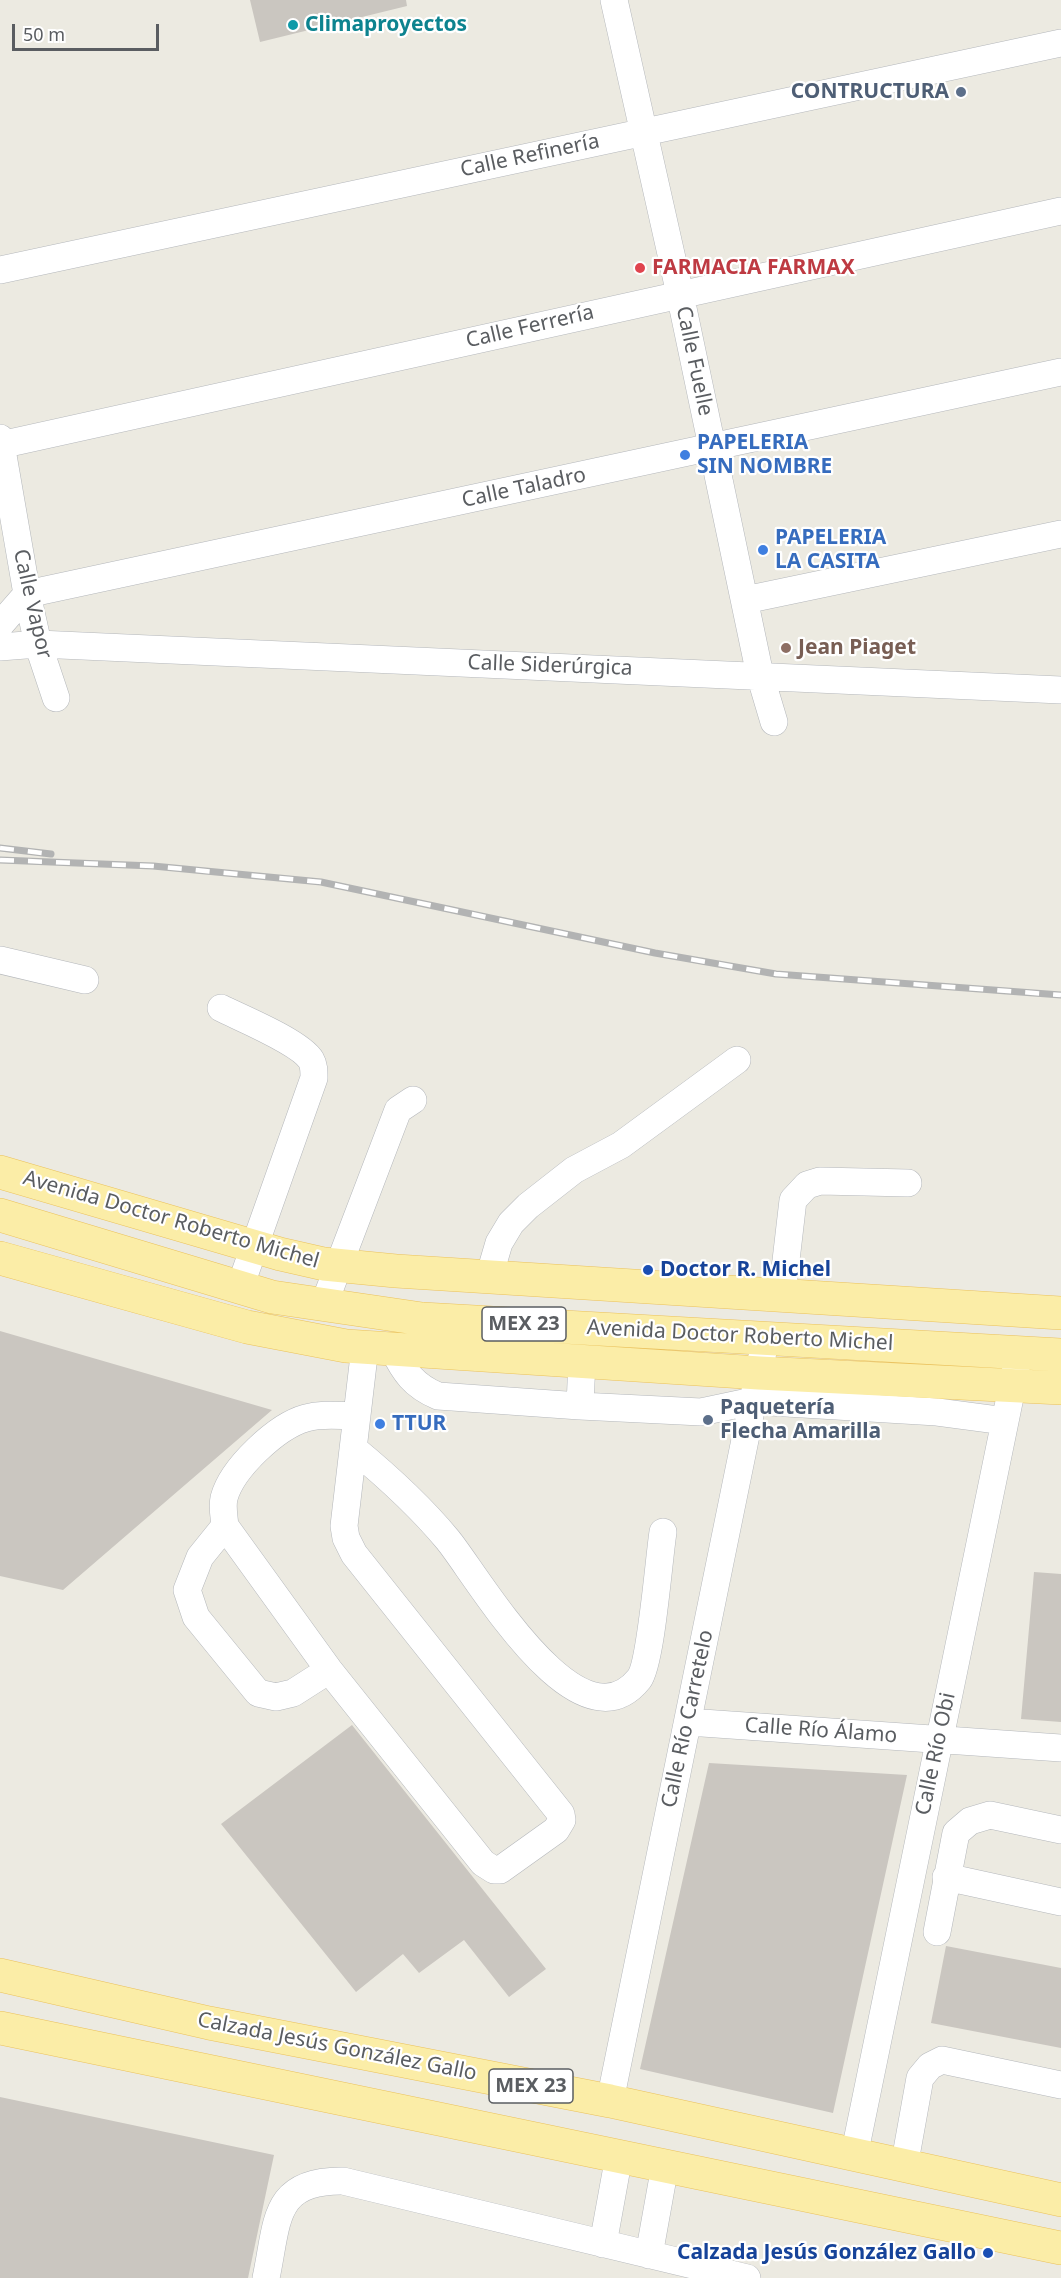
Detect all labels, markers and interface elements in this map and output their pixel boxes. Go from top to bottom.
scale bar [15,12,162,50]
place label: Climaproyectos [305,12,467,38]
marker: Climaproyectos [286,18,300,32]
text: 50 m [23,22,65,46]
place label: CONTRUCTURA [791,79,949,105]
marker: CONTRUCTURA [954,85,968,99]
street label: Calle Refinería [458,129,602,183]
place label: FARMACIA FARMAX [652,255,855,281]
marker: FARMACIA FARMAX [633,261,647,275]
street label: Calle Ferrería [464,300,596,354]
street label: Calle Fuelle [670,304,718,418]
place label: PAPELERIA SIN NOMBRE [697,430,832,480]
marker: PAPELERIA SIN NOMBRE [678,448,692,462]
street label: Calle Taladro [460,463,588,513]
place label: PAPELERIA LA CASITA [775,525,886,575]
marker: PAPELERIA LA CASITA [756,543,770,557]
street label: Calle Vapor [7,547,57,661]
place label: Jean Piaget [798,635,916,661]
marker: Jean Piaget [779,641,793,655]
street label: Calle Siderúrgica [467,651,633,681]
street label: Avenida Doctor Roberto Michel [20,1166,322,1274]
place label: Doctor R. Michel [660,1257,831,1283]
marker: Doctor R. Michel [641,1263,655,1277]
road number: MEX 23 [482,1307,566,1341]
street label: Avenida Doctor Roberto Michel [586,1315,894,1357]
place label: Paquetería Flecha Amarilla [720,1395,881,1445]
place label: TTUR [392,1411,446,1437]
marker: Paquetería Flecha Amarilla [701,1413,715,1427]
marker: TTUR [373,1417,387,1431]
street label: Calle Río Carretelo [657,1628,719,1810]
street label: Calle Río Obi [911,1690,961,1818]
street label: Calle Río Álamo [744,1713,898,1749]
street label: Calzada Jesús González Gallo [195,2008,479,2086]
road number: MEX 23 [489,2069,573,2103]
place label: Calzada Jesús González Gallo [677,2240,976,2266]
marker: Calzada Jesús González Gallo [981,2246,995,2260]

